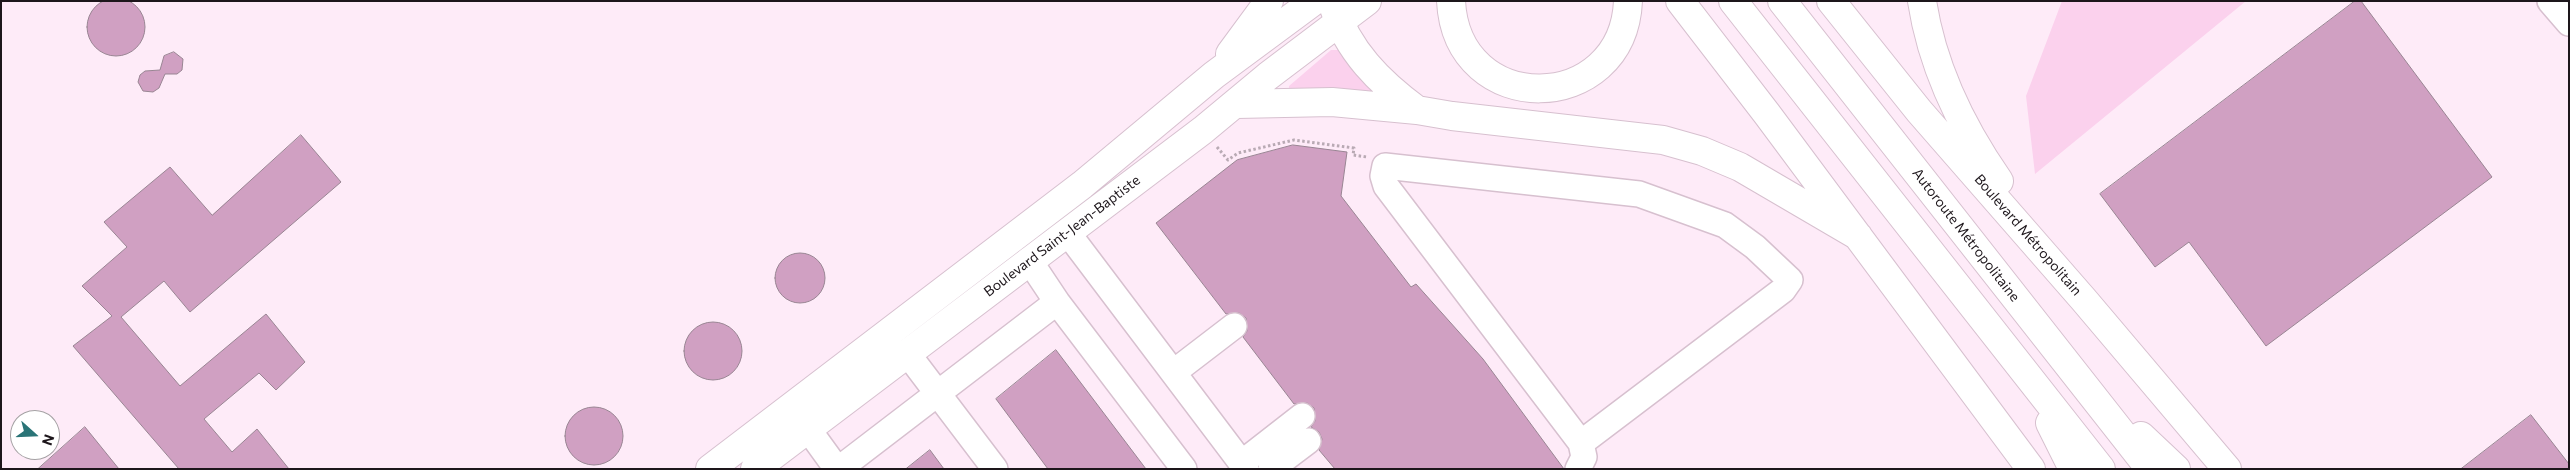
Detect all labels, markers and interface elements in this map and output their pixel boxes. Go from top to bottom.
street label: Autoroute Métropolitaine [1909,165,2023,305]
street label: Boulevard Métropolitain [1971,171,2085,299]
street label: Boulevard Saint-Jean-Baptiste [981,172,1143,300]
north arrow [10,410,60,460]
text: N [39,432,58,448]

